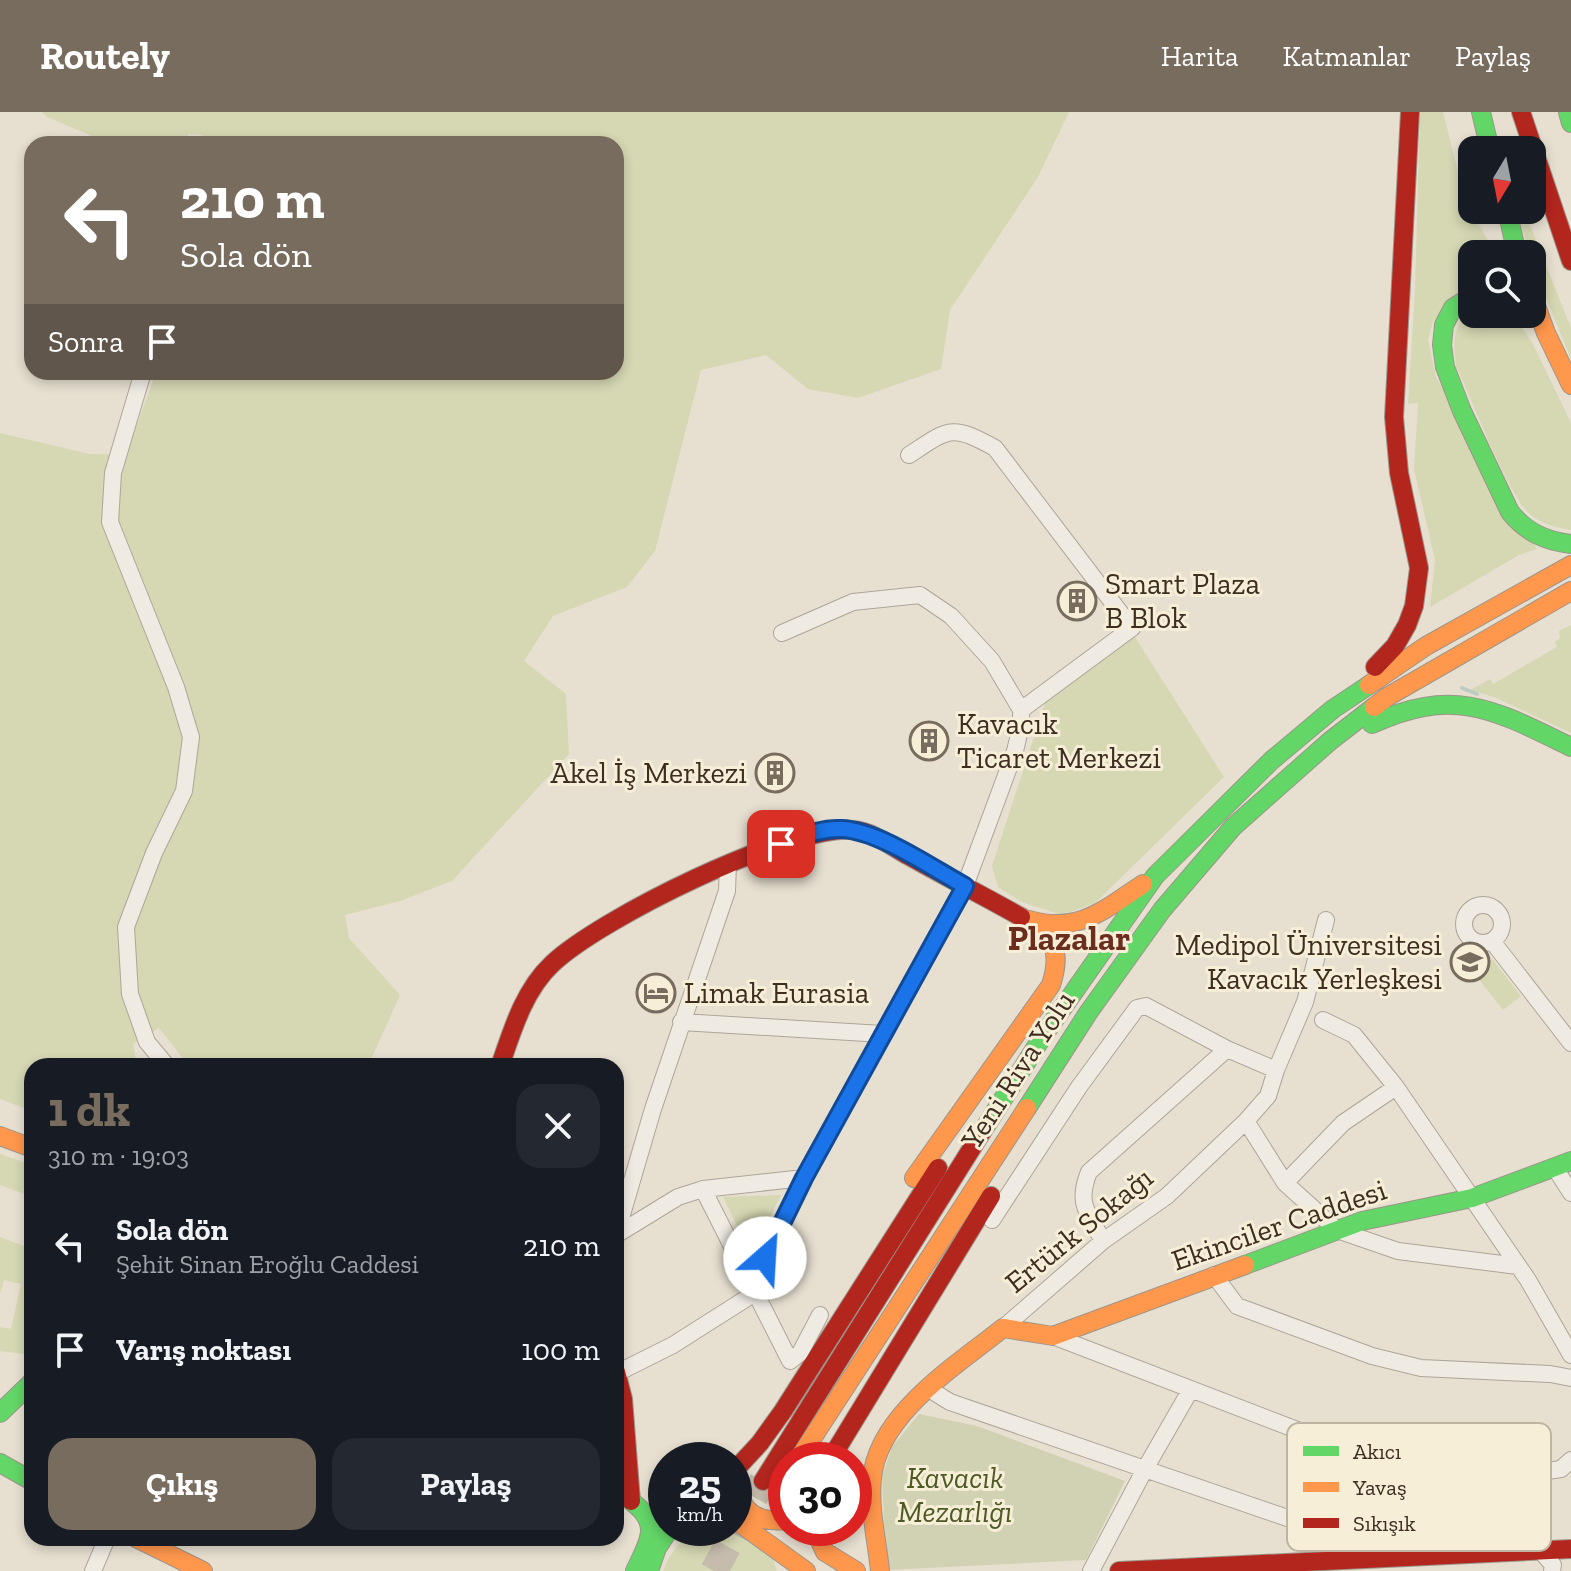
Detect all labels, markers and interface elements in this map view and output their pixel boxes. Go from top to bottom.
text: Routely [40,33,170,79]
text: Harita [1161,40,1239,73]
text: Katmanlar [1283,40,1411,73]
text: Paylaş [1455,40,1531,73]
north arrow [1458,136,1546,224]
map controls [1458,136,1546,328]
text: 210 m [180,165,324,232]
icon: left [48,168,152,272]
text: Sola dön [180,233,312,276]
button: search [1458,240,1546,328]
icon: arrive [140,320,184,364]
text: Sonra [48,324,124,360]
place label: Smart Plaza B Blok [1105,566,1260,636]
building icon: Smart Plaza B Blok [1056,580,1098,622]
place label: Kavacık Ticaret Merkezi [957,706,1161,776]
building icon: Kavacık Ticaret Merkezi [908,720,950,762]
building icon: Akel İş Merkezi [754,752,796,794]
place label: Akel İş Merkezi [550,755,747,791]
pin [747,810,815,878]
icon: arrive [759,822,803,866]
district label: Plazalar [1008,918,1130,959]
place label: Medipol Üniversitesi Kavacık Yerleşkesi [1175,927,1442,997]
school or university icon: Medipol Üniversitesi Kavacık Yerleşkesi [1449,941,1491,983]
hotel icon: Limak Eurasia [635,972,677,1014]
place label: Limak Eurasia [684,975,869,1011]
street label: Yeni Riva Yolu [953,984,1082,1157]
text: 1 dk [48,1081,130,1138]
button: close [516,1084,600,1168]
text: 310 m · 19:03 [48,1140,189,1172]
street label: Ertürk Sokağı [998,1160,1160,1300]
street label: Ekinciler Caddesi [1167,1171,1391,1279]
text: Sola dön [116,1212,228,1248]
position arrow [723,1216,807,1300]
icon: left [48,1224,92,1268]
text: 210 m [523,1228,600,1264]
text: Şehit Sinan Eroğlu Caddesi [116,1248,419,1280]
icon: arrive [48,1328,92,1372]
text: Varış noktası [116,1332,291,1368]
text: 100 m [521,1332,600,1368]
legend [1287,1423,1551,1551]
button: Çıkış [48,1438,316,1530]
button: Paylaş [332,1438,600,1530]
text: Akıcı [1353,1438,1401,1465]
speed limit sign: 30 [768,1442,872,1546]
text: 25 [679,1460,721,1508]
park label: Kavacık Mezarlığı [898,1460,1012,1530]
text: Yavaş [1352,1474,1407,1501]
text: km/h [677,1502,723,1526]
text: Sıkışık [1353,1510,1416,1537]

